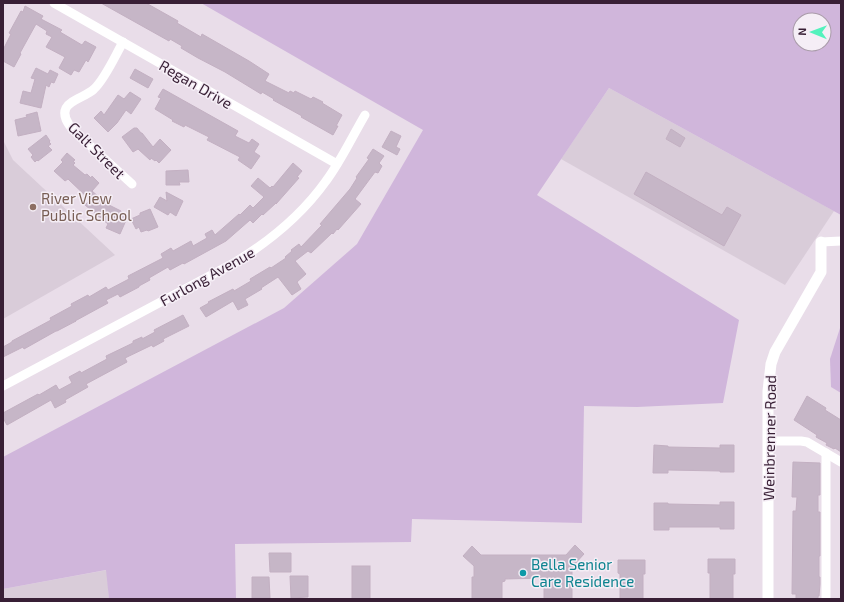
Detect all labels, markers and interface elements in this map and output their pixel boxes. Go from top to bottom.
north arrow [792,12,832,52]
text: N [795,28,808,36]
street label: Regan Drive [156,56,236,112]
street label: Galt Street [65,118,129,182]
place label: River View Public School [41,189,132,224]
marker: River View Public School [28,202,38,212]
street label: Furlong Avenue [156,242,258,310]
street label: Weinbrenner Road [759,375,779,501]
place label: Bella Senior Care Residence [531,555,634,590]
marker: Bella Senior Care Residence [518,568,528,578]

